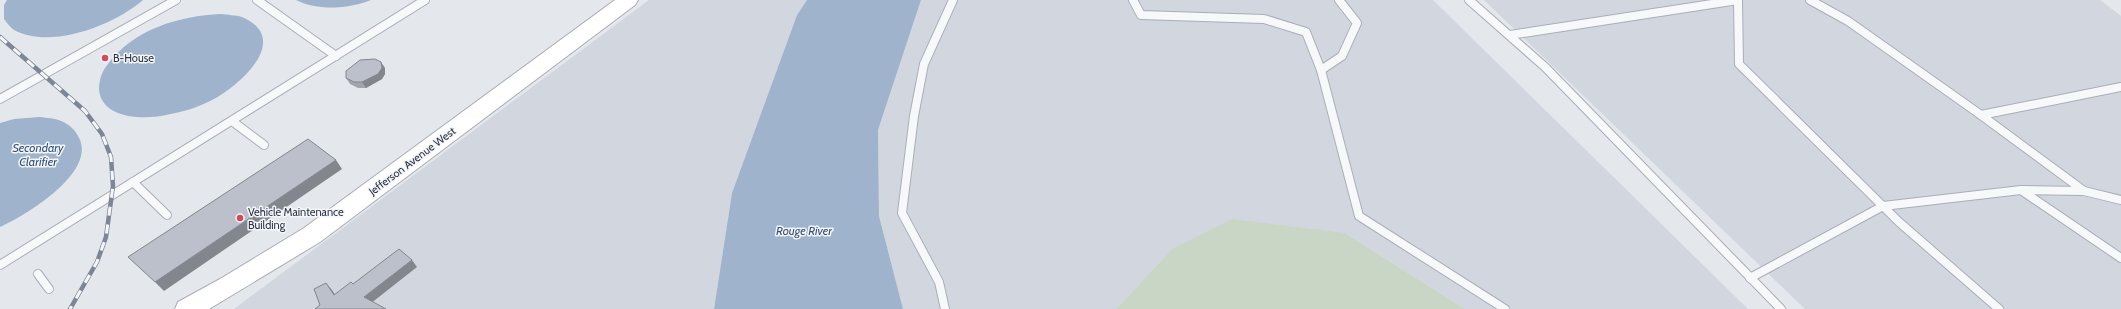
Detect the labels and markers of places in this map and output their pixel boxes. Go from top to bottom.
place label: B-House [113,51,154,65]
marker: B-House [100,53,110,63]
place label: Vehicle Maintenance Building [248,205,344,232]
marker: Vehicle Maintenance Building [235,213,245,223]

